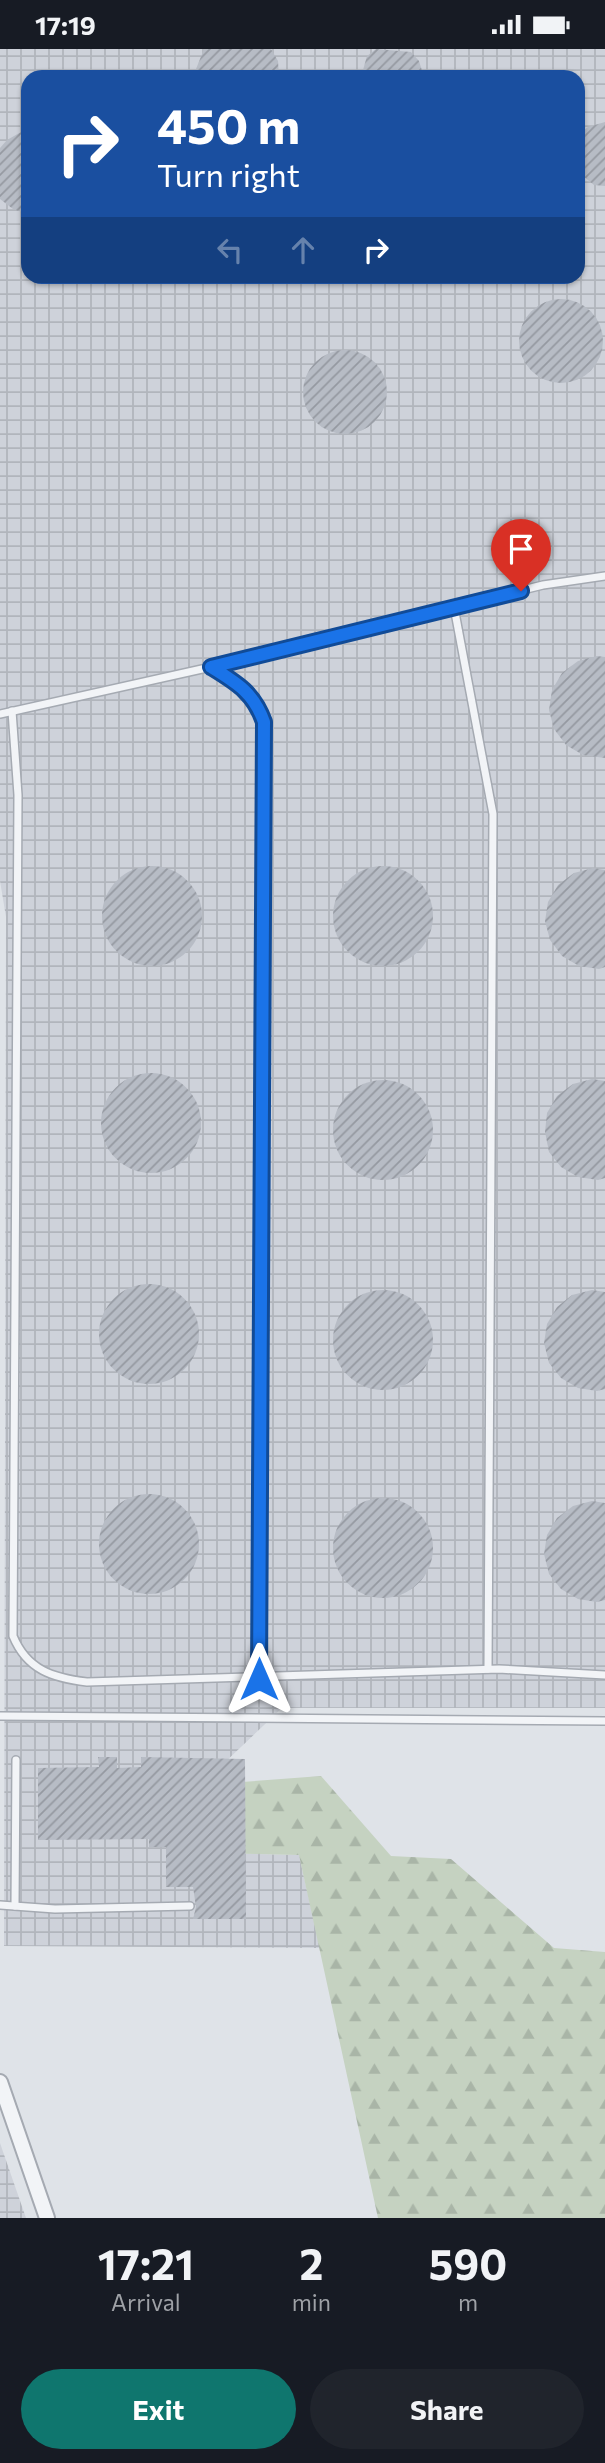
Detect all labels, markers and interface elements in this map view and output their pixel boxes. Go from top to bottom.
text: 17:19 [35,9,96,40]
text: 450 m [157,94,300,154]
icon: right [42,98,133,189]
text: Turn right [157,154,300,194]
icon: left [211,231,249,269]
icon: ahead [284,231,322,269]
icon: right [357,231,395,269]
pin [491,519,551,591]
icon: arrive [502,530,540,568]
position arrow [222,1642,296,1716]
text: 17:21 [98,2237,194,2289]
text: 2 [299,2237,323,2289]
text: 590 [429,2237,507,2289]
text: Arrival [111,2288,181,2316]
text: min [292,2288,331,2316]
text: m [458,2288,478,2316]
button: Exit [21,2369,296,2449]
button: Share [310,2369,584,2449]

